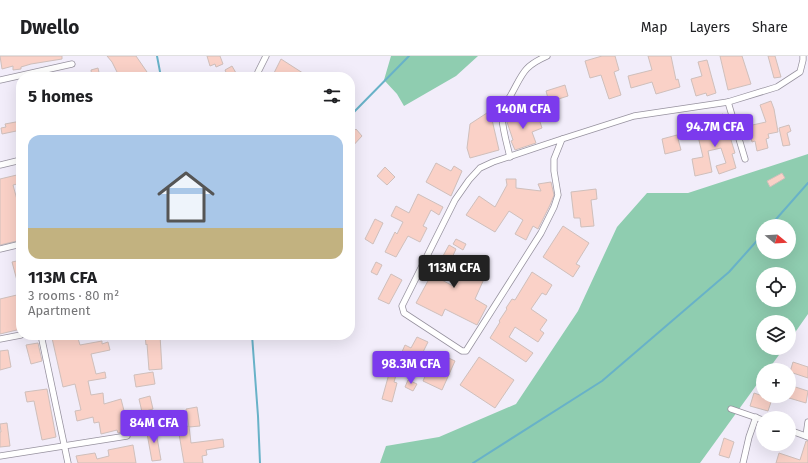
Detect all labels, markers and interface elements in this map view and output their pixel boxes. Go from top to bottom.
text: Dwello [20,16,79,39]
text: Map [641,19,667,36]
text: Layers [689,19,730,36]
text: Share [752,19,788,36]
icon: filters [321,85,343,107]
text: 5 homes [28,86,93,107]
pin: 140M CFA [482,96,564,130]
text: 140M CFA [495,101,551,116]
pin: 94.7M CFA [669,114,761,148]
text: 94.7M CFA [686,119,744,134]
icon: home [150,161,222,233]
north arrow [756,219,796,259]
map controls [756,219,796,451]
pin: 113M CFA [413,255,495,289]
text: 113M CFA [428,260,480,275]
text: 113M CFA [28,267,97,288]
button: locate [756,267,796,307]
text: 3 rooms · 80 m² [28,288,119,303]
text: Apartment [28,303,90,318]
button: layers [756,315,796,355]
pin: 98.3M CFA [365,351,457,385]
text: 98.3M CFA [381,356,441,371]
button: + [756,363,796,403]
pin: 84M CFA [117,410,191,444]
button: − [756,411,796,451]
text: 84M CFA [129,415,179,430]

